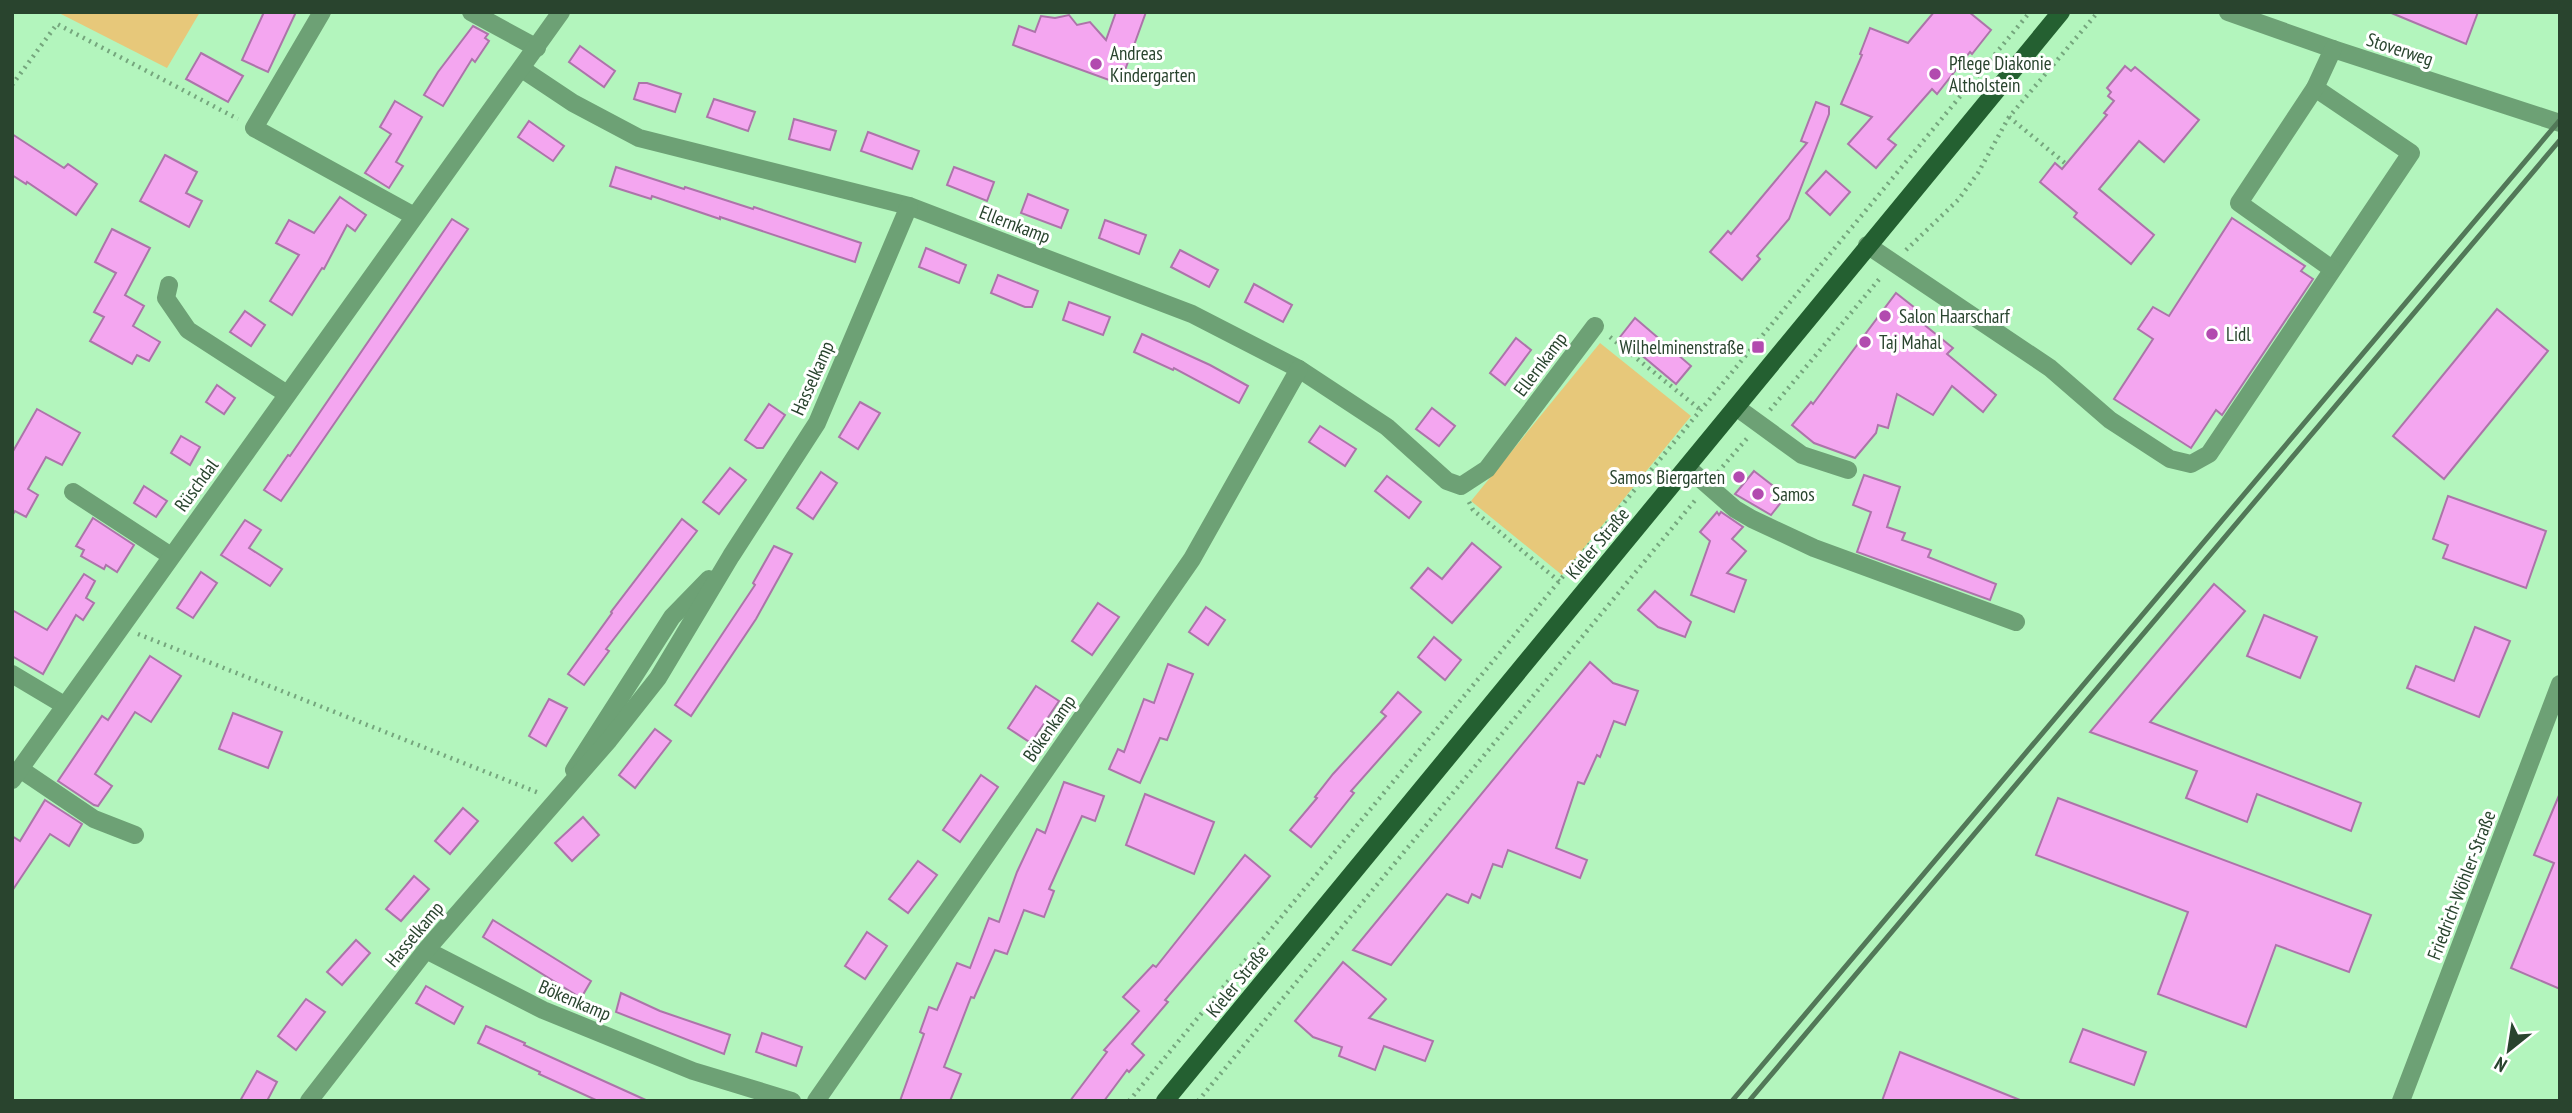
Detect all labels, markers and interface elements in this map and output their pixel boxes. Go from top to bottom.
street label: Stoverweg [2364,27,2436,71]
place label: Andreas Kindergarten [1110,41,1196,87]
place label: Pflege Diakonie Altholstein [1949,51,2052,97]
marker: Andreas Kindergarten [1088,56,1104,72]
marker: Pflege Diakonie Altholstein [1927,66,1943,82]
street label: Ellernkamp [976,200,1054,248]
place label: Salon Haarscharf [1899,304,2011,328]
marker: Salon Haarscharf [1877,308,1893,324]
place label: Lidl [2226,322,2251,346]
marker: Lidl [2204,326,2220,342]
street label: Ellernkamp [1508,327,1572,401]
place label: Taj Mahal [1879,330,1942,354]
marker: Taj Mahal [1857,334,1873,350]
place label: Wilhelminenstraße [1619,335,1744,359]
street label: Hasselkamp [785,337,839,419]
marker: Wilhelminenstraße [1750,339,1766,355]
street label: Rüschdal [169,454,223,516]
place label: Samos Biergarten [1609,465,1725,489]
marker: Samos Biergarten [1731,469,1747,485]
place label: Samos [1772,482,1815,506]
marker: Samos [1750,486,1766,502]
street label: Kieler Straße [1560,502,1634,584]
street label: Bökenkamp [1017,690,1081,766]
street label: Friedrich-Wöhler-Straße [2421,807,2501,963]
street label: Hasselkamp [380,896,448,972]
street label: Kieler Straße [1201,940,1274,1022]
street label: Bökenkamp [535,974,615,1026]
north arrow [2474,1015,2544,1085]
text: N [2490,1052,2511,1078]

